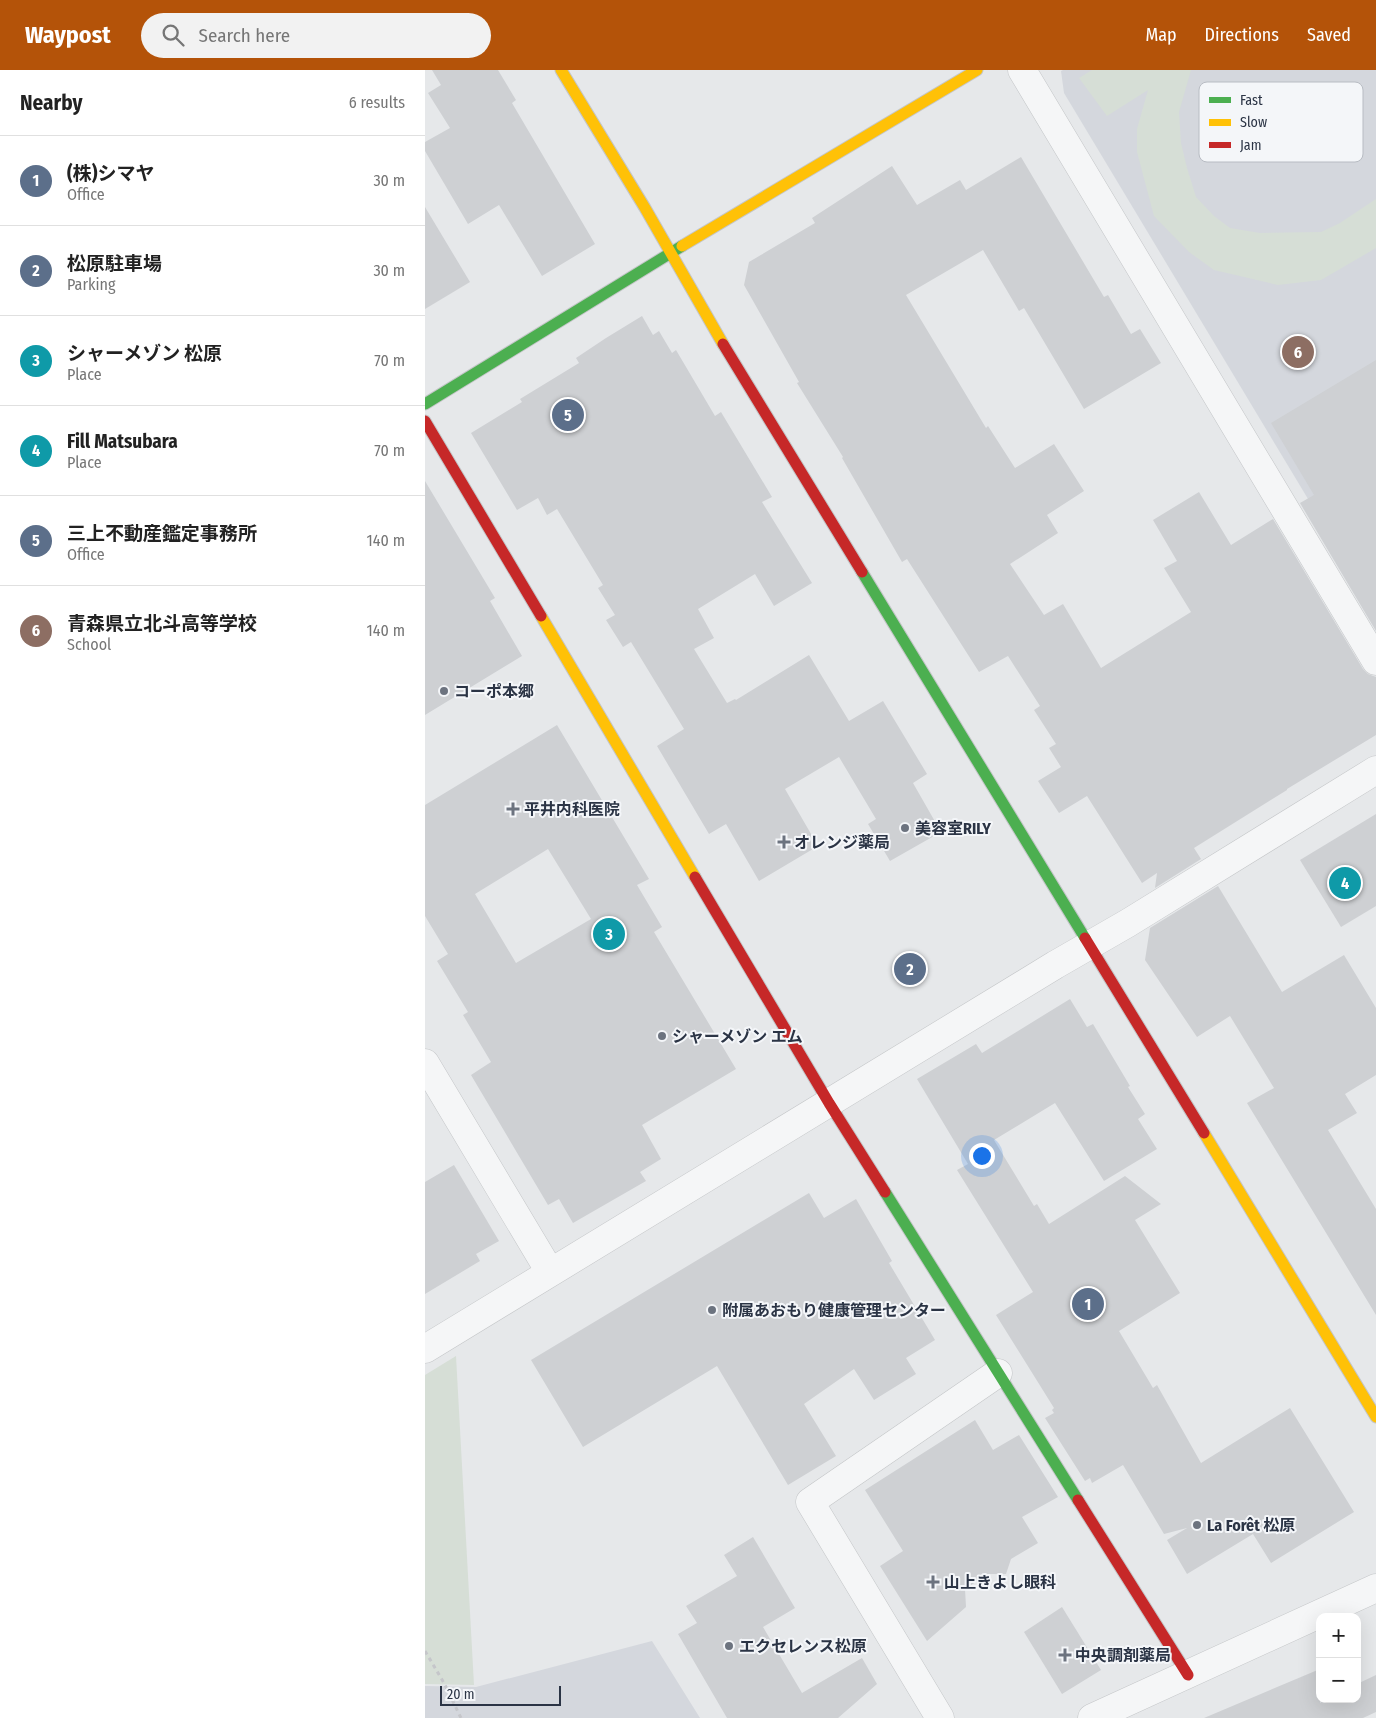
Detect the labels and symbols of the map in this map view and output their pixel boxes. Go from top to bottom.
legend [1199,82,1363,162]
text: Fast [1240,92,1263,109]
text: Slow [1240,114,1267,131]
text: Jam [1240,137,1261,154]
pin: 6 [1282,333,1314,371]
pin: 5 [552,396,584,434]
place label: コーポ本郷 [454,682,534,701]
marker: コーポ本郷 [438,685,450,697]
place label: 平井内科医院 [524,800,620,819]
marker: 平井内科医院 [506,802,520,816]
place label: 美容室RILY [915,819,991,838]
marker: 美容室RILY [899,822,911,834]
place label: オレンジ薬局 [794,833,890,852]
marker: オレンジ薬局 [778,836,790,848]
pin: 4 [1329,864,1361,902]
pin: 3 [593,915,625,953]
pin: 2 [894,950,926,988]
place label: シャーメゾン エム [672,1027,803,1046]
marker: シャーメゾン エム [656,1030,668,1042]
your location [969,1143,995,1169]
pin: 1 [1072,1285,1104,1323]
place label: 附属あおもり健康管理センター [722,1301,946,1320]
marker: 附属あおもり健康管理センター [706,1304,718,1316]
place label: La Forêt 松原 [1207,1516,1295,1535]
marker: La Forêt 松原 [1191,1519,1203,1531]
place label: 山上きよし眼科 [944,1573,1056,1592]
marker: 山上きよし眼科 [926,1575,940,1589]
place label: エクセレンス松原 [739,1637,867,1656]
marker: エクセレンス松原 [723,1640,735,1652]
place label: 中央調剤薬局 [1075,1646,1171,1665]
marker: 中央調剤薬局 [1059,1649,1071,1661]
scale bar [440,1683,561,1706]

